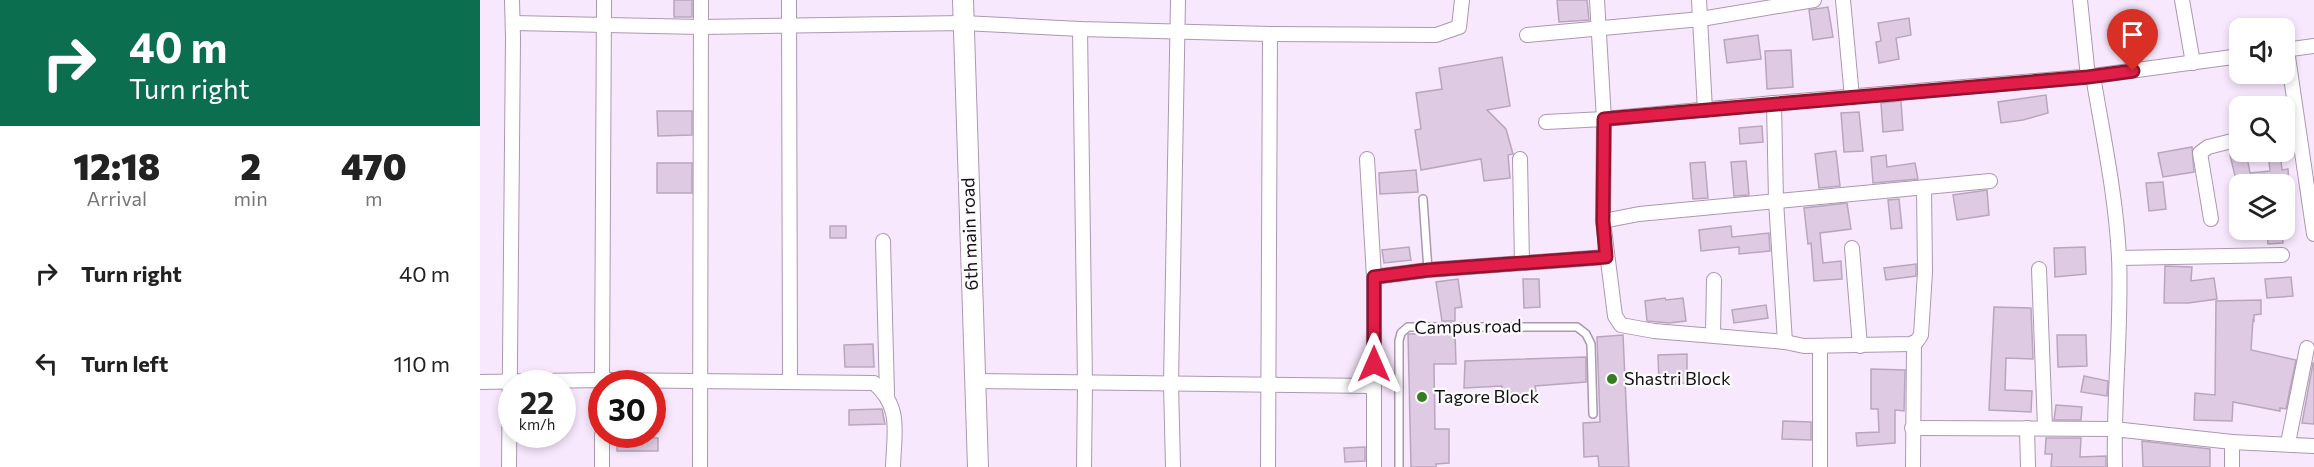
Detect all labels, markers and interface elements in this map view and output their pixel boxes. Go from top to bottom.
pin [2107,9,2158,71]
icon: arrive [2116,18,2149,51]
map controls [2229,18,2295,240]
button: sound [2229,18,2295,84]
text: 40 m [129,20,227,72]
icon: right [30,24,108,102]
text: Turn right [129,72,249,105]
button: search [2229,96,2295,162]
text: 12:18 [73,143,160,187]
text: 2 [240,143,261,187]
text: 470 [341,143,407,187]
button: layers [2229,174,2295,240]
street label: 6th main road [956,177,982,291]
text: Arrival [87,186,147,210]
text: min [234,186,268,210]
text: m [365,186,383,210]
icon: right [30,257,63,290]
text: Turn right [81,260,182,287]
text: 40 m [399,260,450,287]
street label: Campus road [1414,314,1522,338]
position arrow [1342,332,1406,396]
icon: left [30,347,63,380]
text: Turn left [81,350,168,377]
text: 110 m [393,350,450,377]
place label: Shastri Block [1624,367,1731,389]
speed limit sign: 30 [588,370,666,448]
marker: Shastri Block [1605,372,1619,386]
text: 22 [520,383,554,420]
place label: Tagore Block [1434,385,1539,407]
marker: Tagore Block [1415,390,1429,404]
text: km/h [519,415,555,433]

